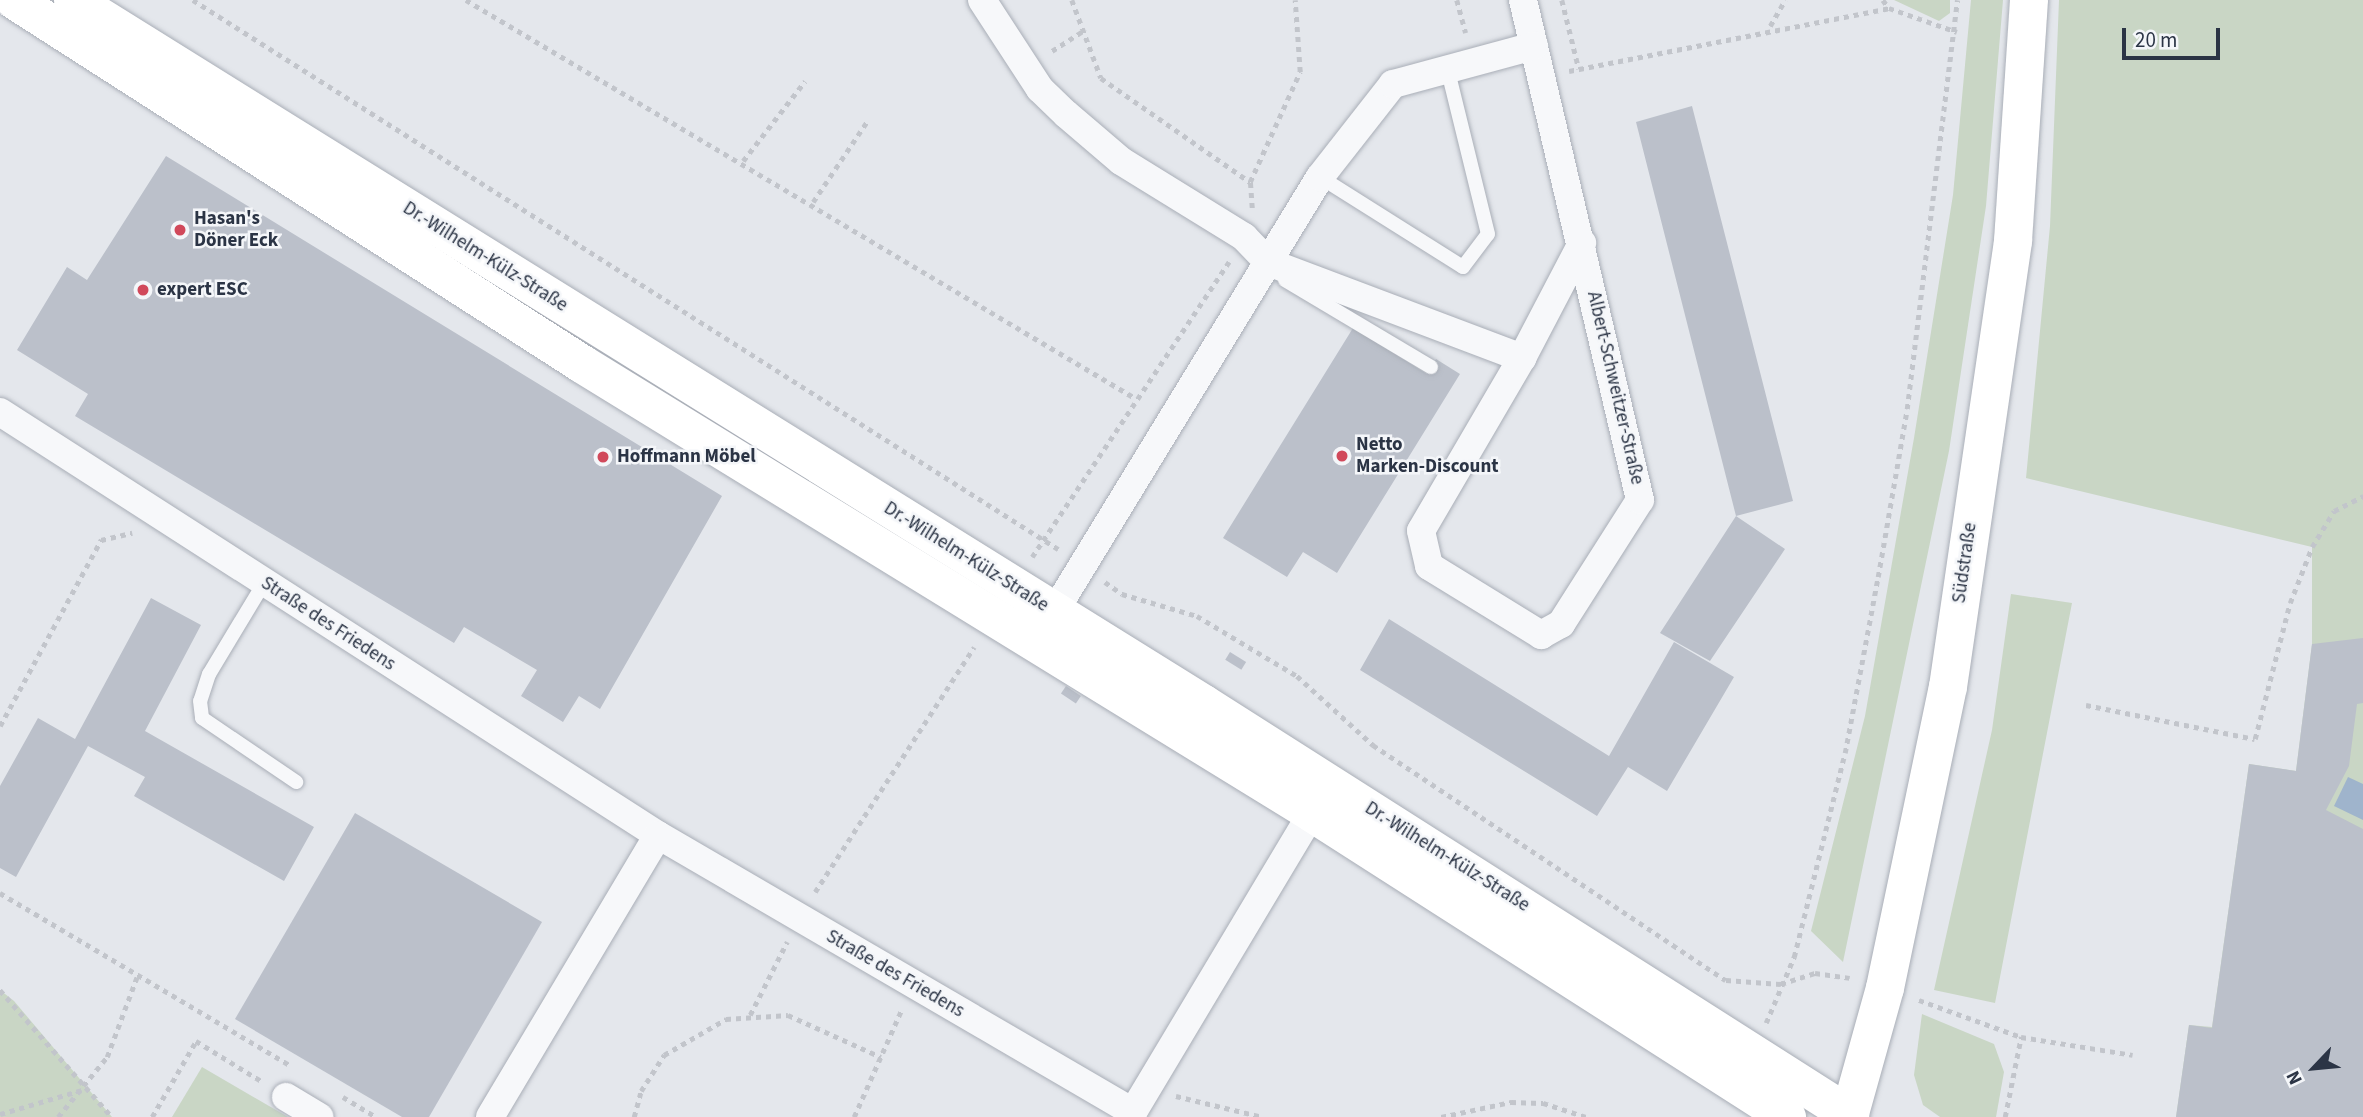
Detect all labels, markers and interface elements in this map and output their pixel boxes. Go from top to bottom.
scale bar [2125,14,2223,58]
text: 20 m [2135,25,2177,55]
street label: Dr.-Wilhelm-Külz-Straße [398,197,572,317]
place label: Hasan's Döner Eck [194,208,278,252]
marker: Hasan's Döner Eck [172,222,188,238]
place label: expert ESC [157,279,248,301]
marker: expert ESC [135,282,151,298]
street label: Albert-Schweitzer-Straße [1582,289,1648,487]
place label: Netto Marken-Discount [1356,434,1499,478]
place label: Hoffmann Möbel [617,446,756,468]
marker: Netto Marken-Discount [1334,448,1350,464]
marker: Hoffmann Möbel [595,449,611,465]
street label: Dr.-Wilhelm-Külz-Straße [879,497,1053,617]
street label: Südstraße [1948,521,1982,605]
street label: Straße des Friedens [256,572,400,676]
street label: Dr.-Wilhelm-Külz-Straße [1360,797,1534,917]
street label: Straße des Friedens [822,925,968,1023]
north arrow [2279,1033,2349,1103]
text: N [2280,1066,2310,1089]

